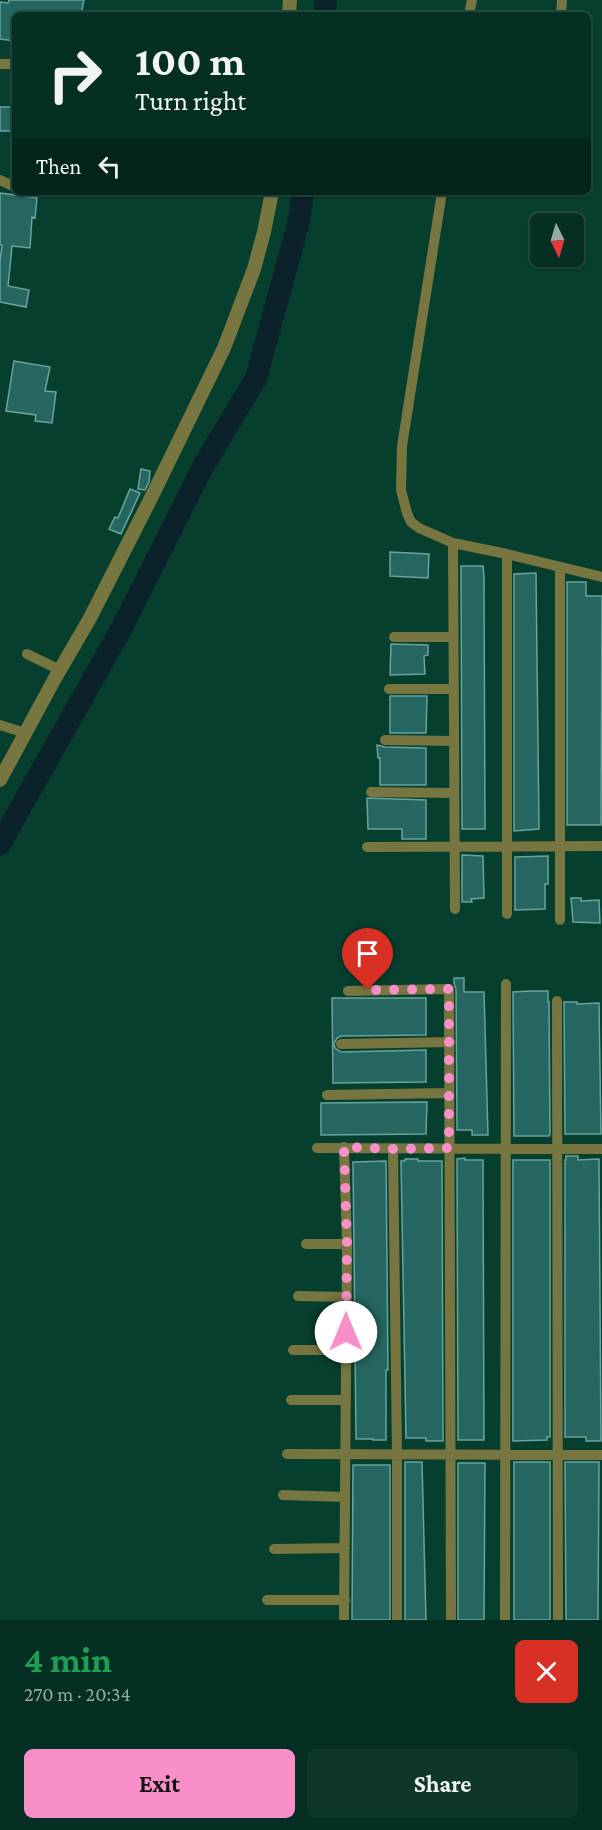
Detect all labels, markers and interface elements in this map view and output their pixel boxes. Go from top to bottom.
icon: right [36,36,114,114]
text: 100 m [135,37,245,84]
text: Turn right [135,86,246,116]
icon: left [93,150,126,183]
text: Then [36,154,81,179]
north arrow [530,213,584,267]
map controls [530,213,584,267]
pin [342,928,393,990]
icon: arrive [351,937,384,970]
position arrow [314,1300,378,1364]
text: 4 min [24,1640,112,1680]
button: close [515,1640,578,1703]
text: 270 m · 20:34 [24,1683,131,1705]
button: Exit [24,1749,295,1818]
button: Share [307,1749,578,1818]

